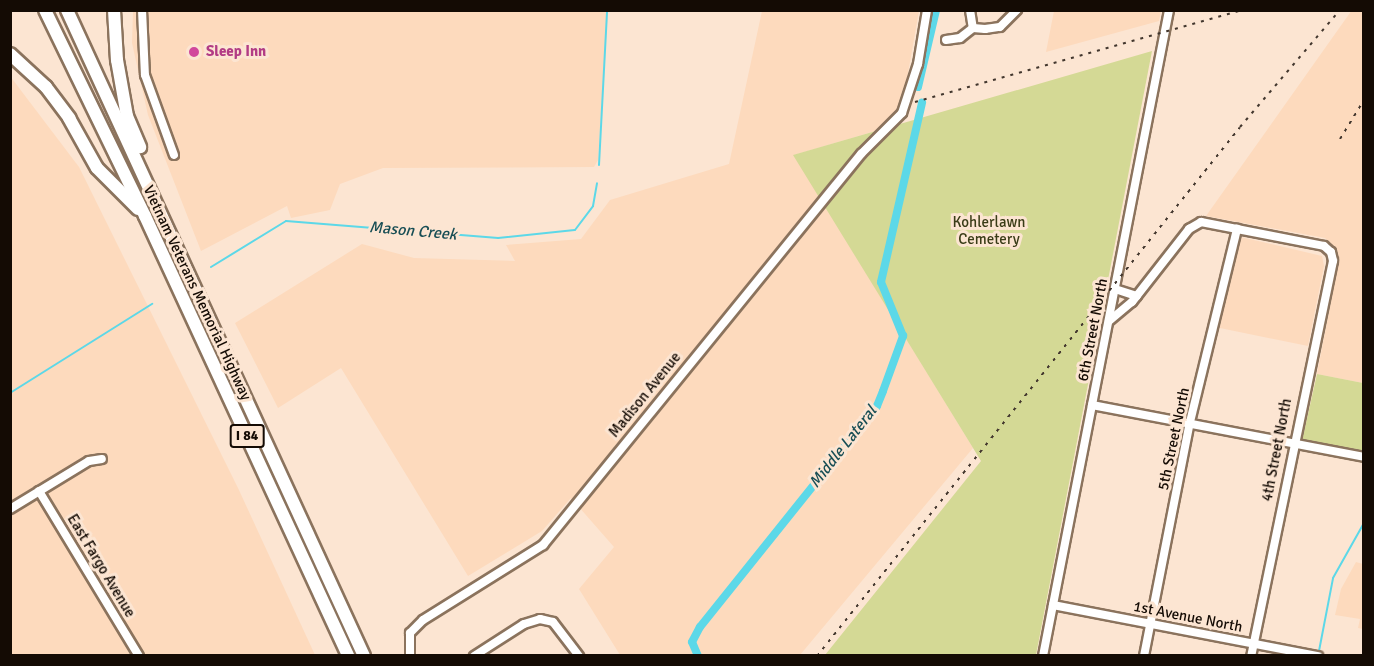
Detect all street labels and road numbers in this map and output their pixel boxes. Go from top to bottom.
street label: Vietnam Veterans Memorial Highway [139,183,255,403]
street label: 6th Street North [1074,277,1112,383]
street label: Madison Avenue [605,349,685,441]
street label: 5th Street North [1154,386,1194,492]
street label: 4th Street North [1258,397,1296,503]
road number: I 84 [229,425,265,447]
street label: East Fargo Avenue [63,511,139,621]
street label: 1st Avenue North [1132,598,1244,636]

